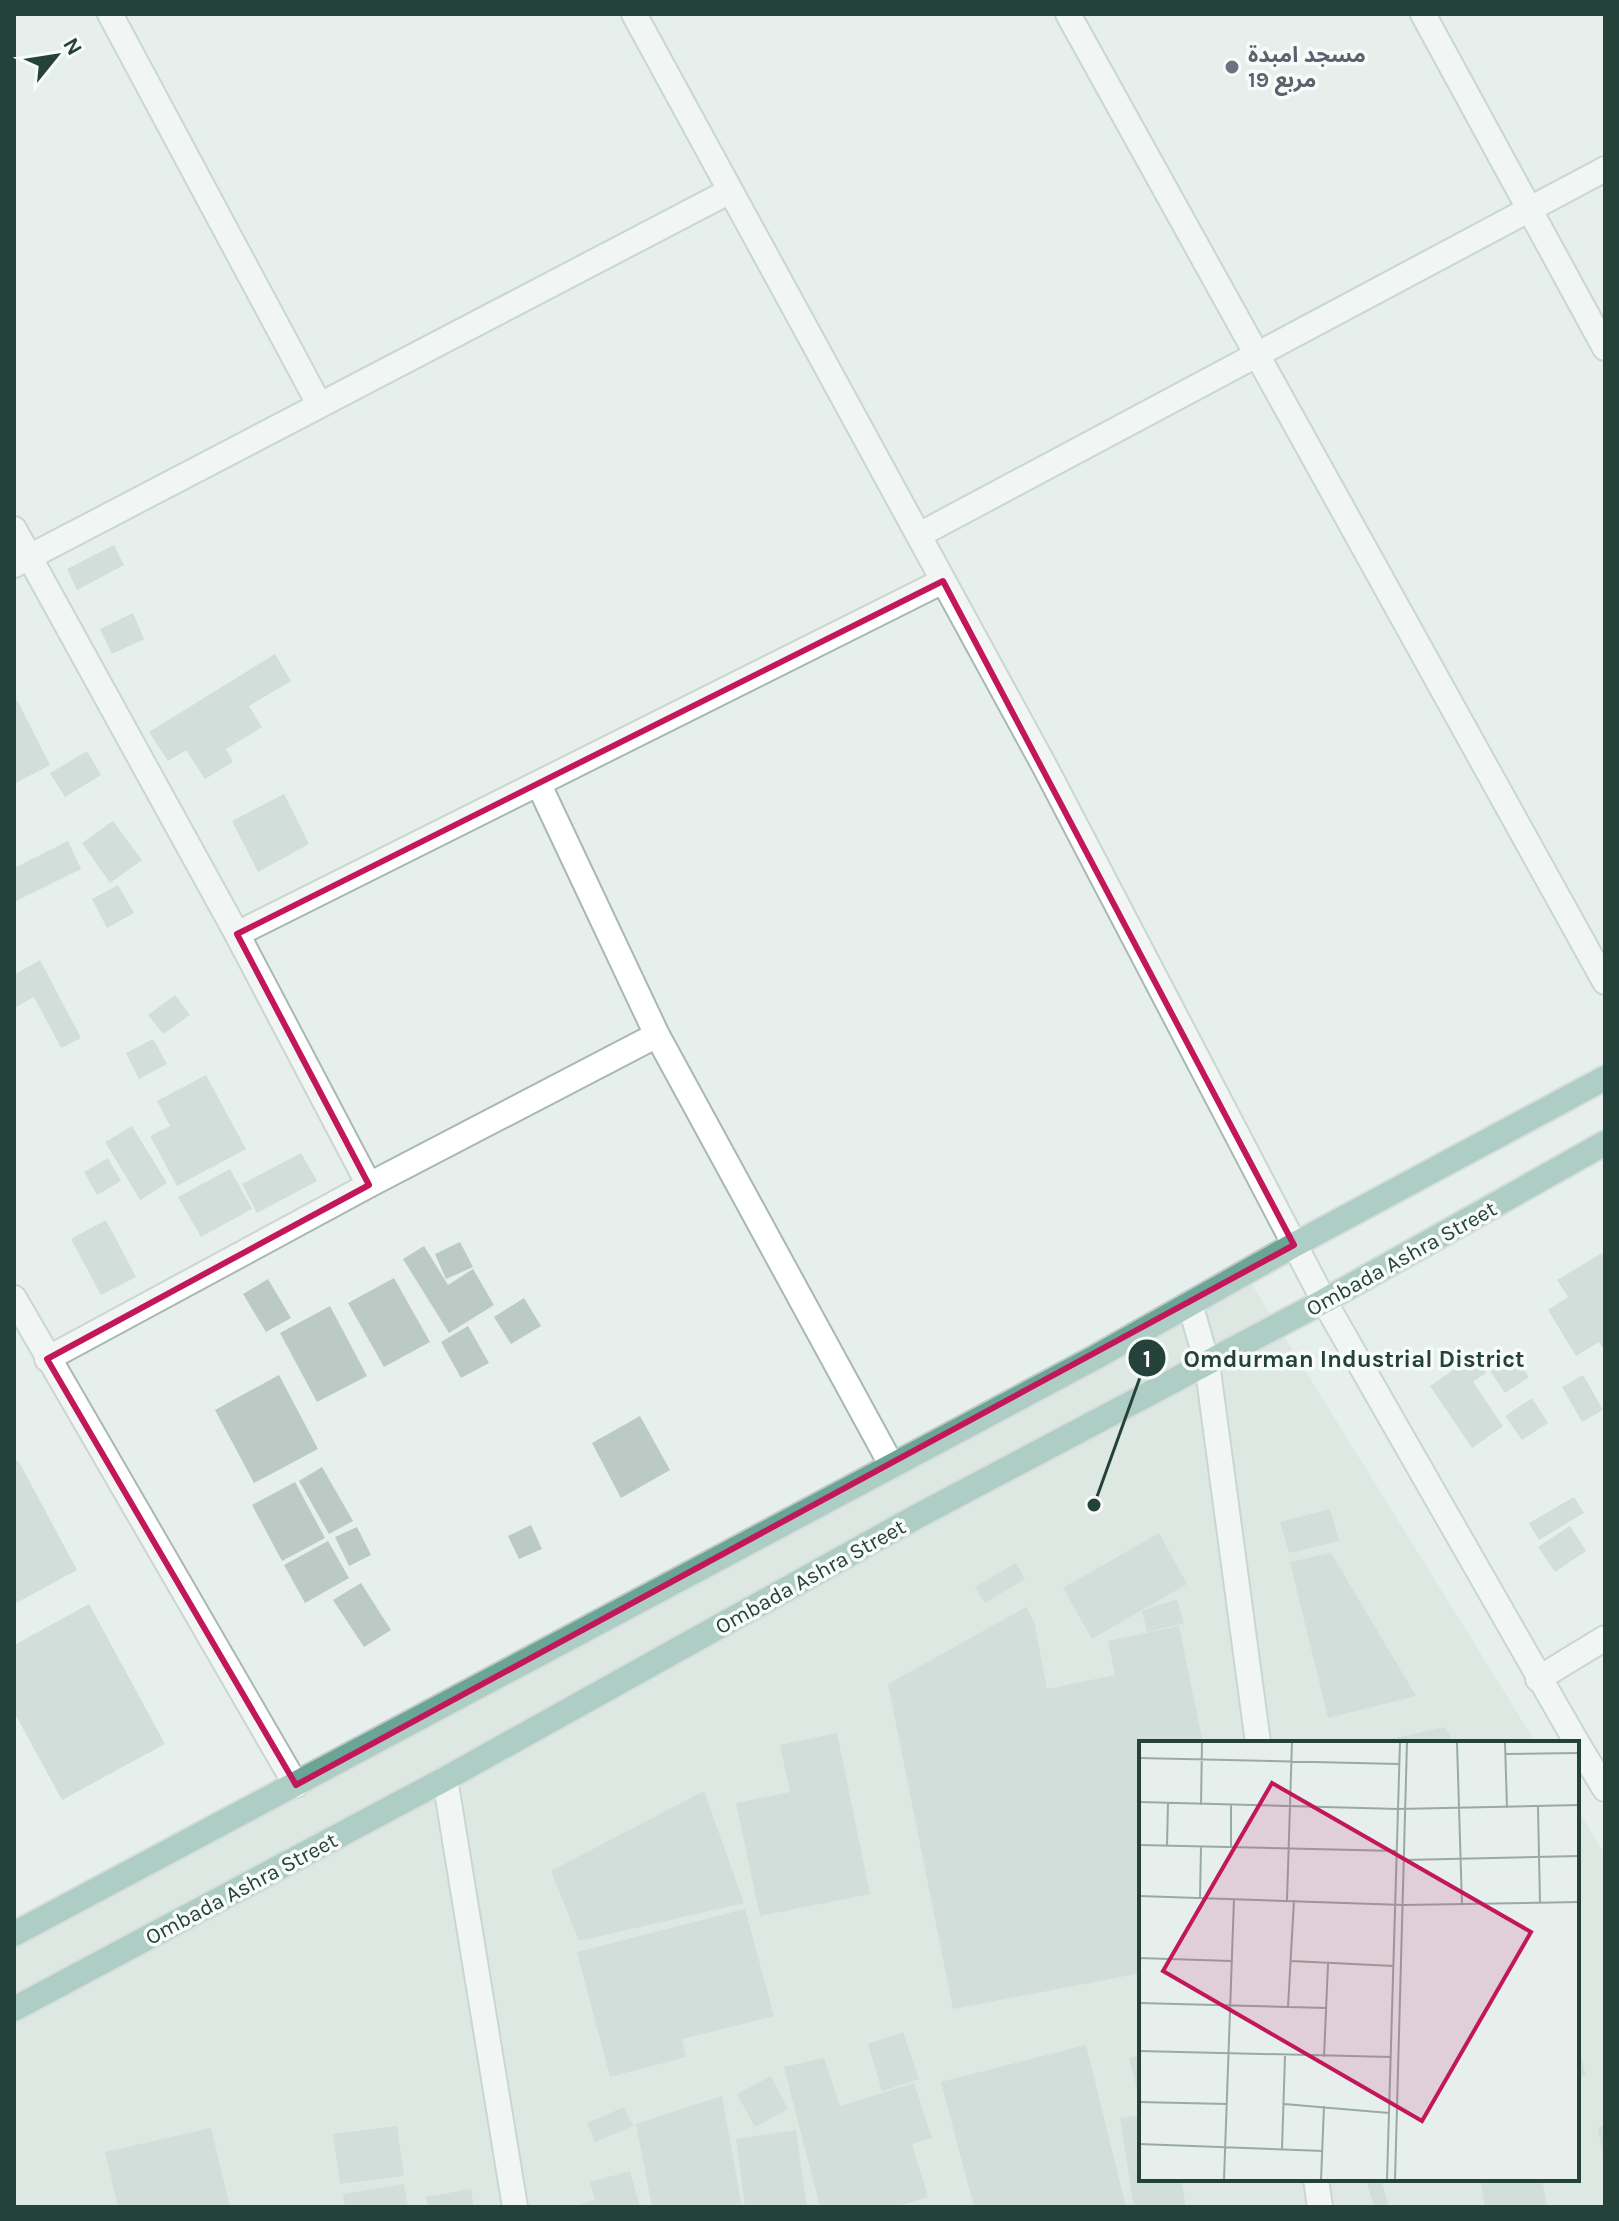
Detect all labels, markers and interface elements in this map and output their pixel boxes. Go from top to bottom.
north arrow [16,16,96,96]
text: N [57,33,88,60]
place label: مسجد امبدة مربع 19 [1248,42,1366,96]
marker: مسجد امبدة مربع 19 [1223,58,1241,76]
street label: Ombada Ashra Street [1302,1196,1501,1322]
callout: Omdurman Industrial District [1127,1334,1540,1382]
text: 1 [1143,1345,1151,1373]
text: Omdurman Industrial District [1183,1345,1525,1373]
street label: Ombada Ashra Street [711,1514,910,1640]
inset map [1139,1741,1579,2181]
street label: Ombada Ashra Street [141,1827,342,1950]

